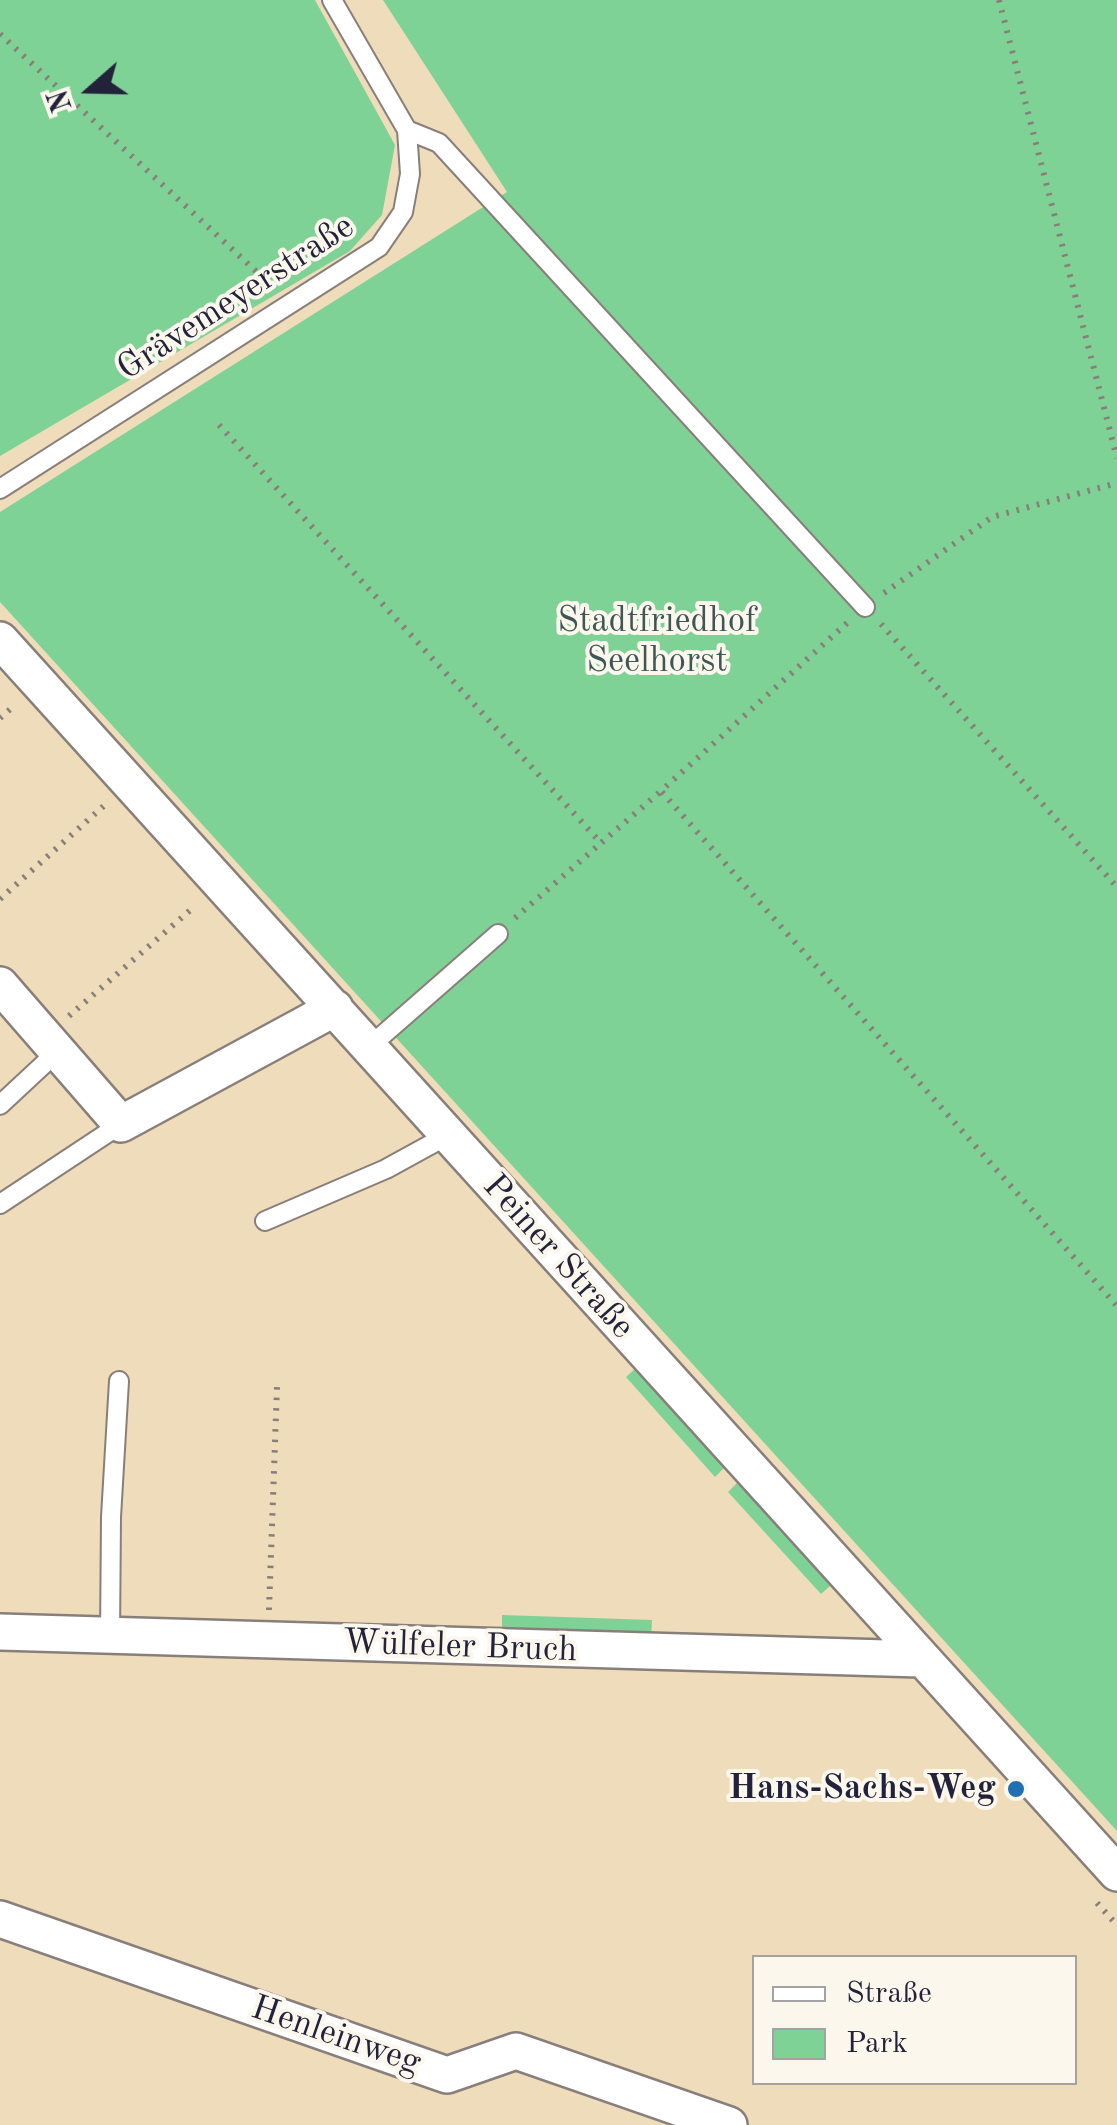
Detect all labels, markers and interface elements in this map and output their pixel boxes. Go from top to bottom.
north arrow [40,40,140,140]
text: N [45,85,79,115]
street label: Grävemeyerstraße [110,206,362,390]
park label: Stadtfriedhof Seelhorst [557,601,757,683]
street label: Peiner Straße [473,1166,643,1348]
street label: Wülfeler Bruch [342,1622,578,1672]
place label: Hans-Sachs-Weg [728,1768,996,1810]
marker: Hans-Sachs-Weg [1005,1778,1027,1800]
legend [752,1955,1077,2085]
text: Straße [846,1979,932,2009]
street label: Henleinweg [246,1987,426,2085]
text: Park [846,2029,908,2059]

